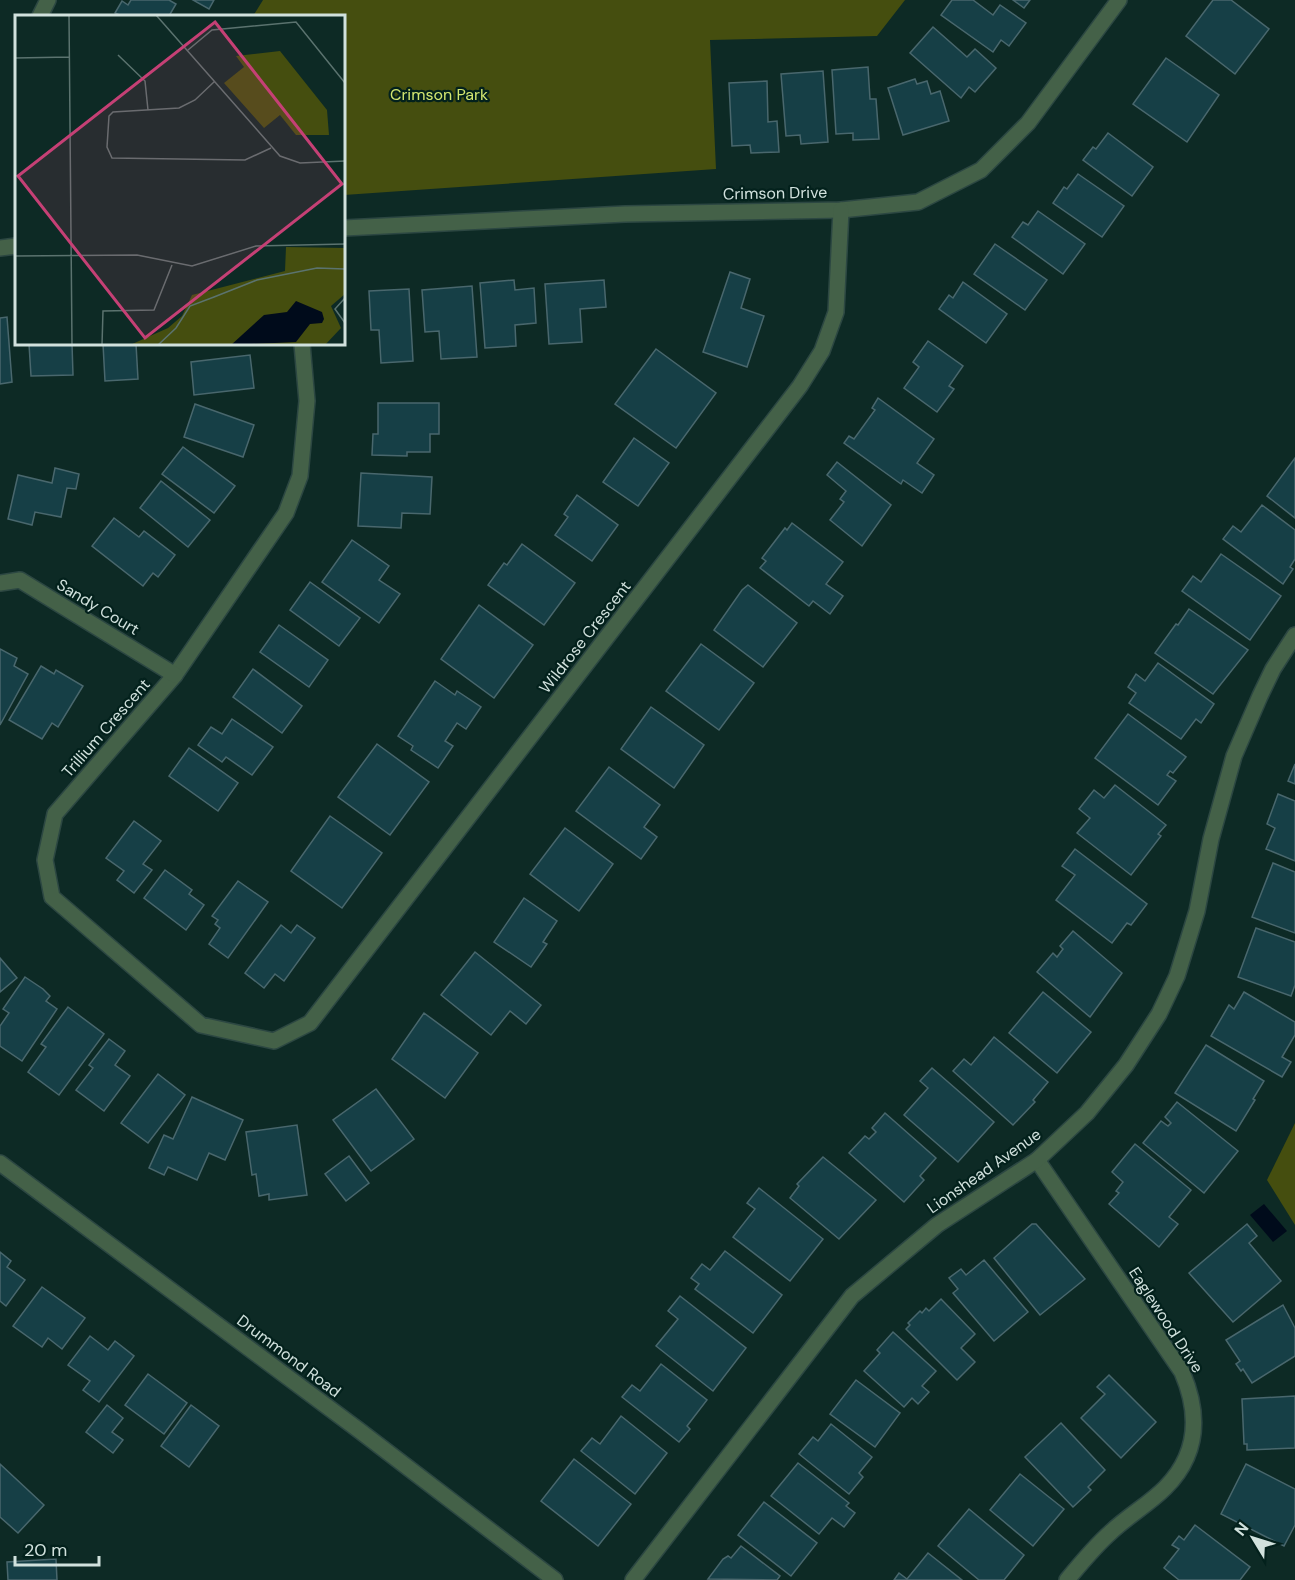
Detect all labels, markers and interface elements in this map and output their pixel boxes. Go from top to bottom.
inset map [15,15,345,345]
park label: Crimson Park [390,84,488,105]
street label: Crimson Drive [723,182,827,204]
street label: Sandy Court [53,574,143,640]
street label: Wildrose Crescent [534,576,636,698]
street label: Trillium Crescent [57,674,155,782]
street label: Lionshead Avenue [923,1124,1045,1218]
street label: Eaglewood Drive [1124,1263,1208,1377]
street label: Drummond Road [233,1310,345,1402]
north arrow [1223,1508,1283,1568]
text: N [1230,1518,1253,1540]
scale bar [15,1529,99,1567]
text: 20 m [24,1538,67,1562]

